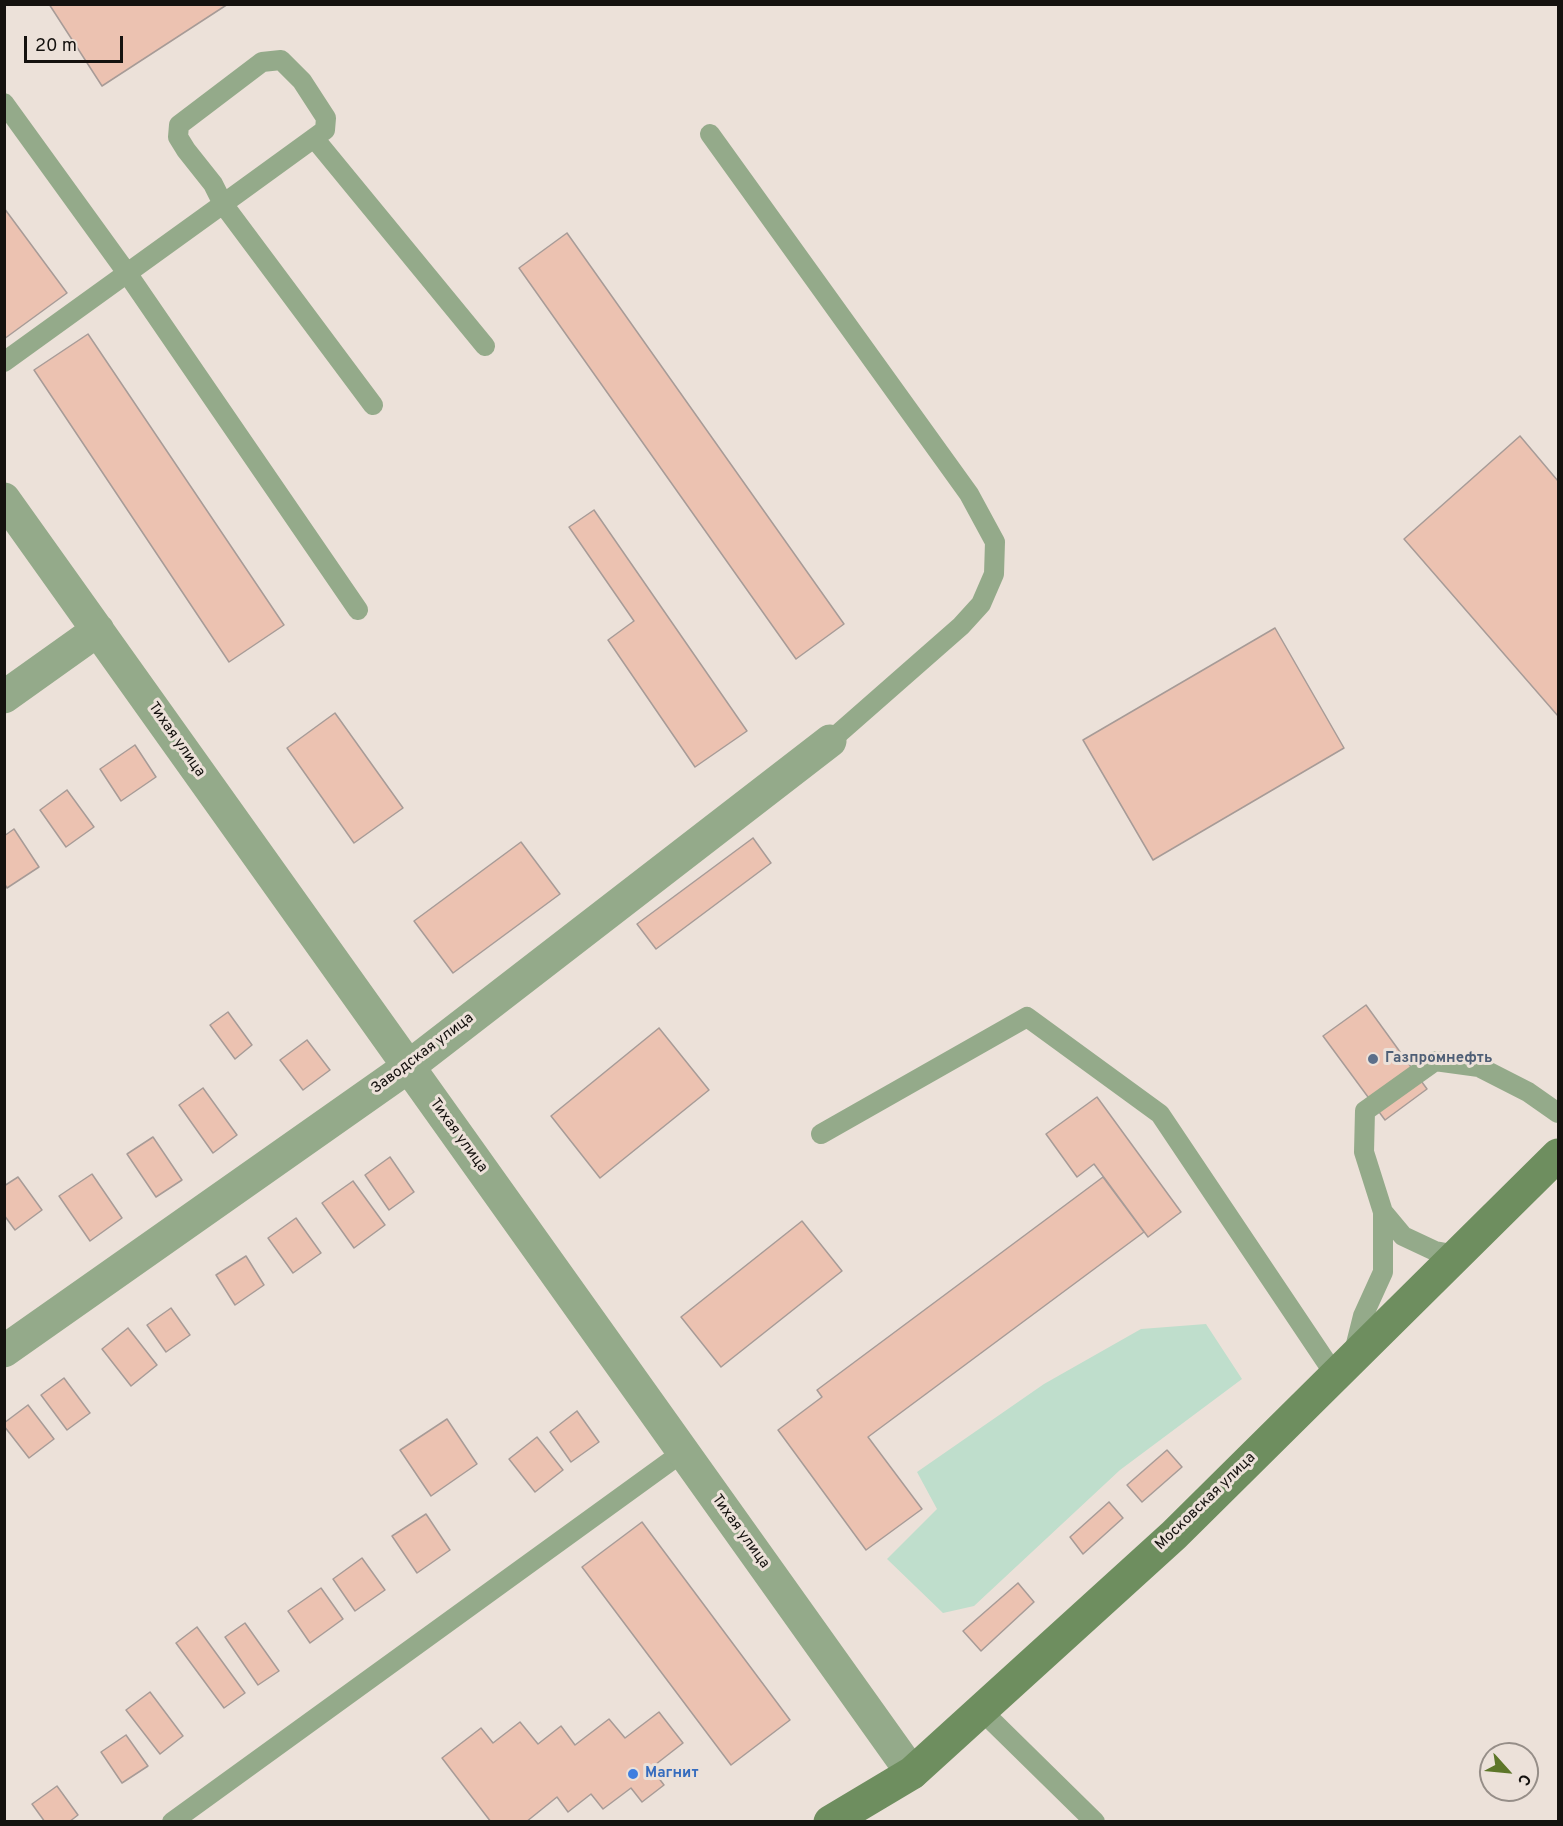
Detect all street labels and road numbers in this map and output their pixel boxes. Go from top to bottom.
street label: Тихая улица [144,699,208,781]
street label: Заводская улица [368,1010,478,1098]
street label: Тихая улица [425,1095,491,1177]
street label: Московская улица [1152,1449,1260,1555]
street label: Тихая улица [707,1491,773,1573]

